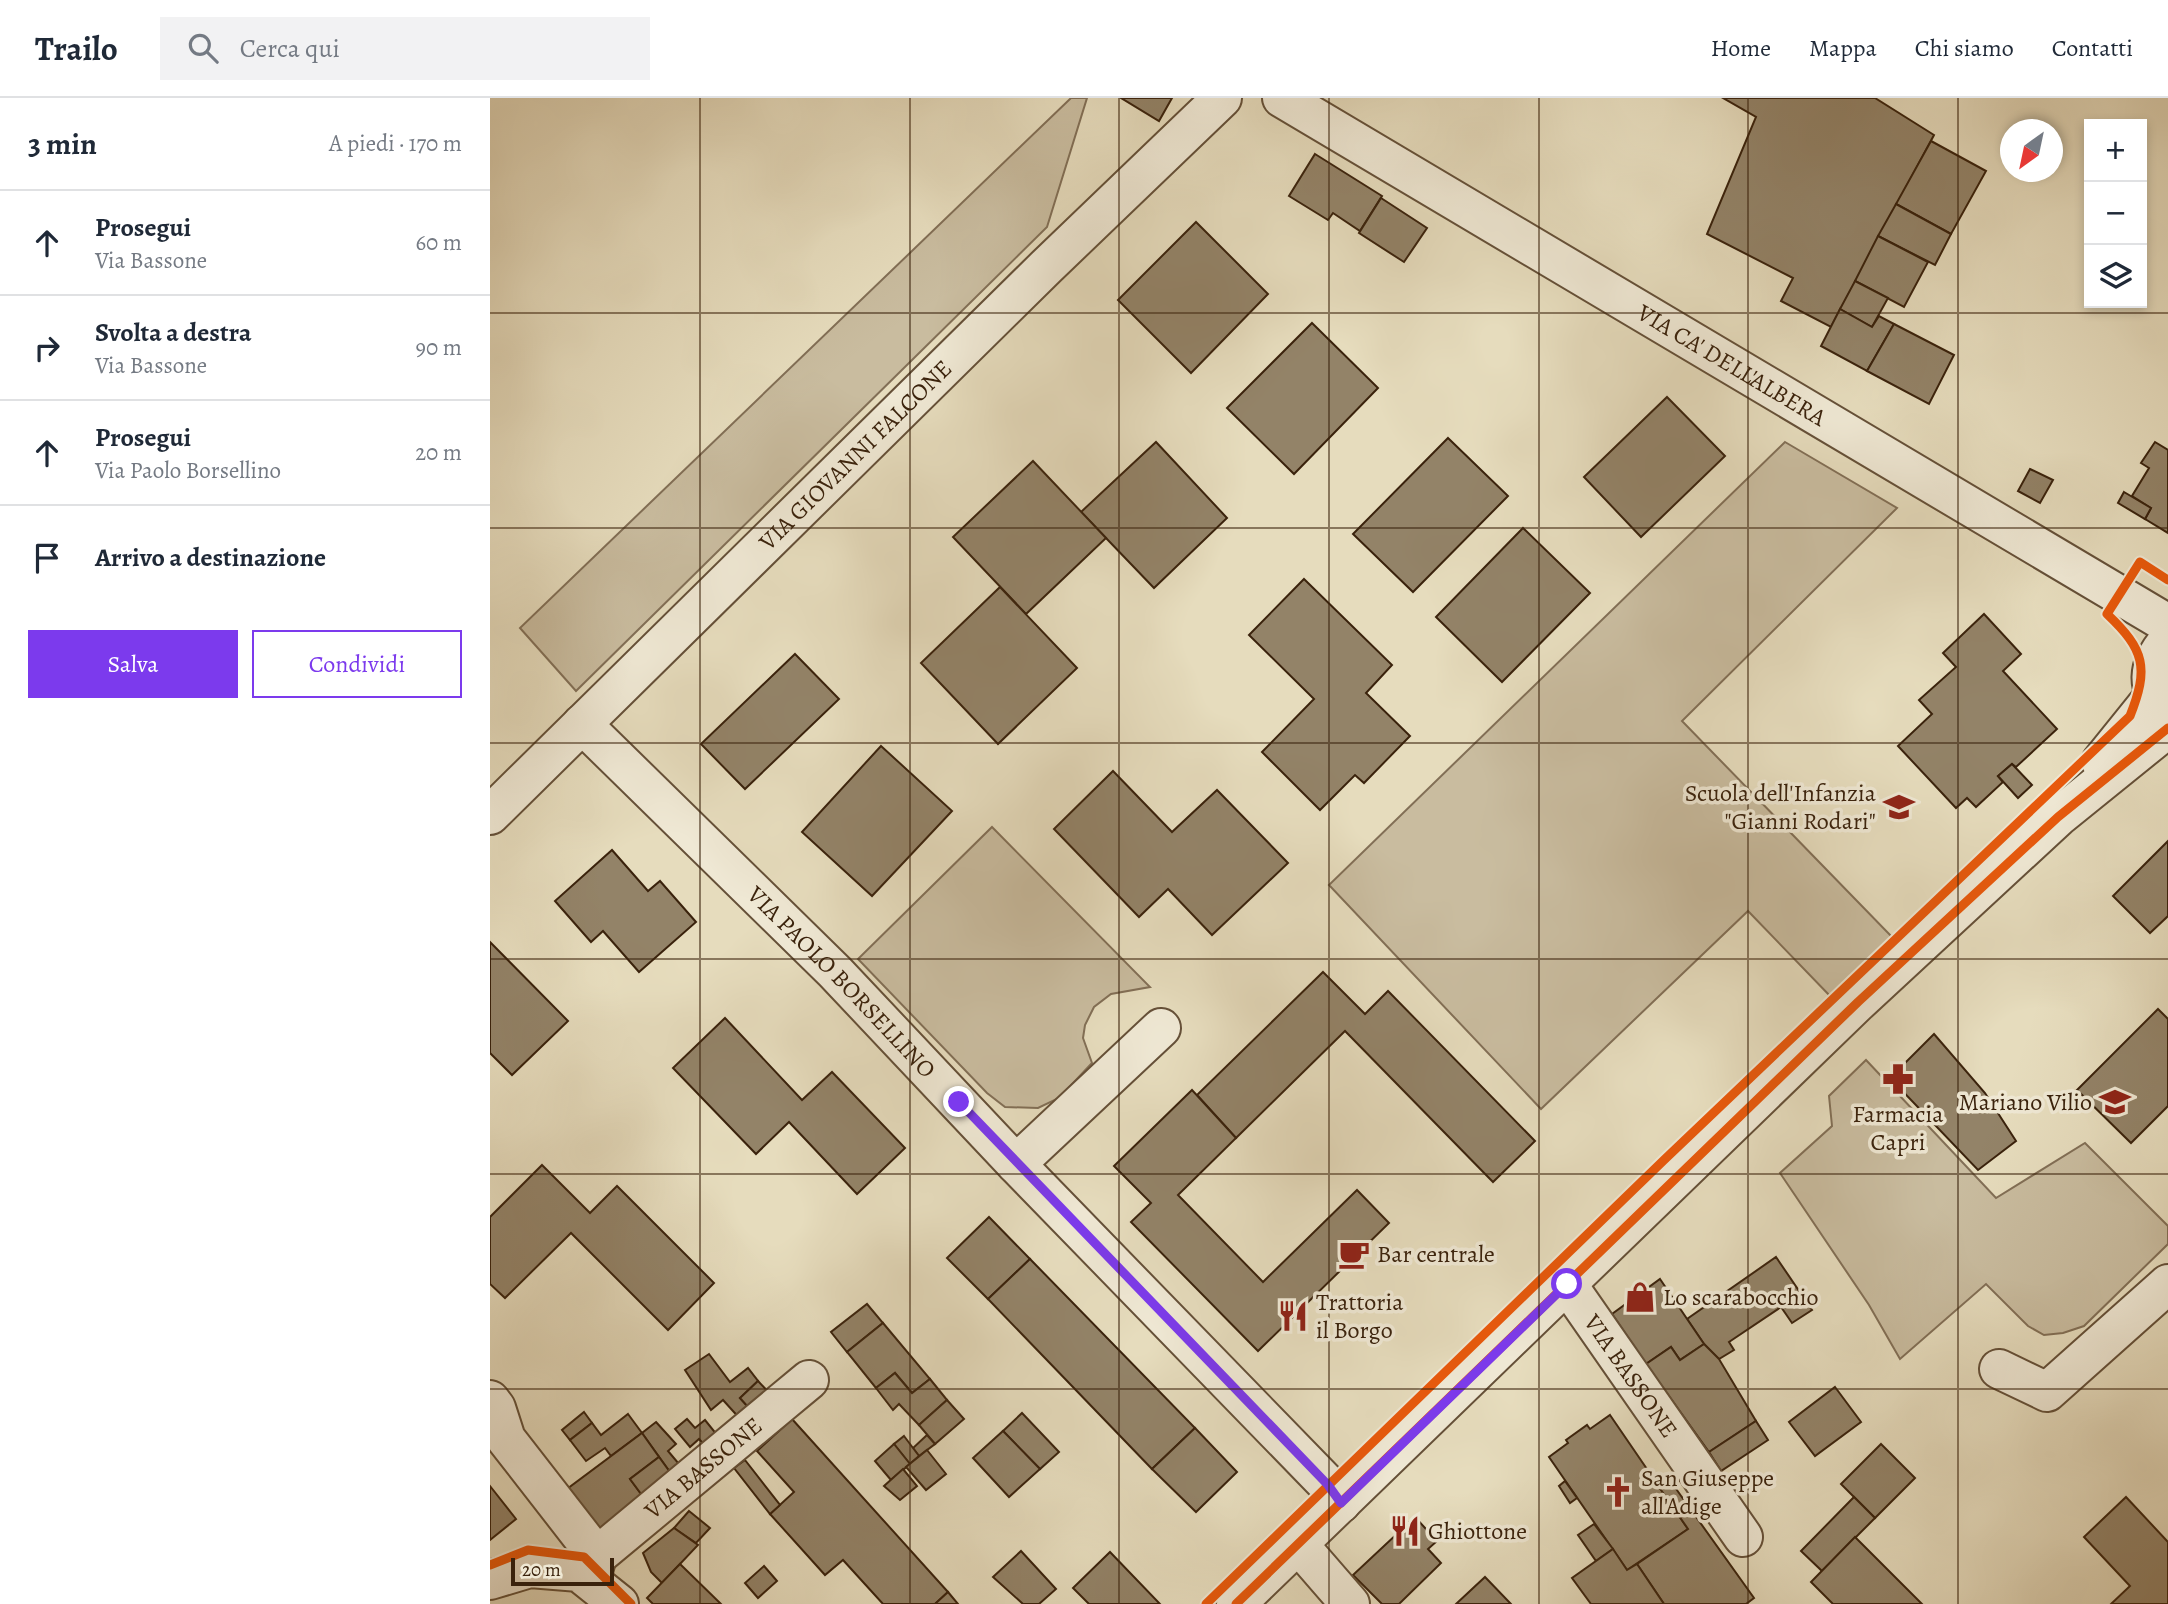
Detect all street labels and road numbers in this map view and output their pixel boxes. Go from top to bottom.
street label: VIA CA' DELL'ALBERA [1631,296,1833,434]
street label: VIA GIOVANNI FALCONE [751,353,959,558]
street label: VIA PAOLO BORSELLINO [740,878,943,1085]
street label: VIA BASSONE [1576,1307,1685,1444]
street label: VIA BASSONE [637,1410,769,1527]

